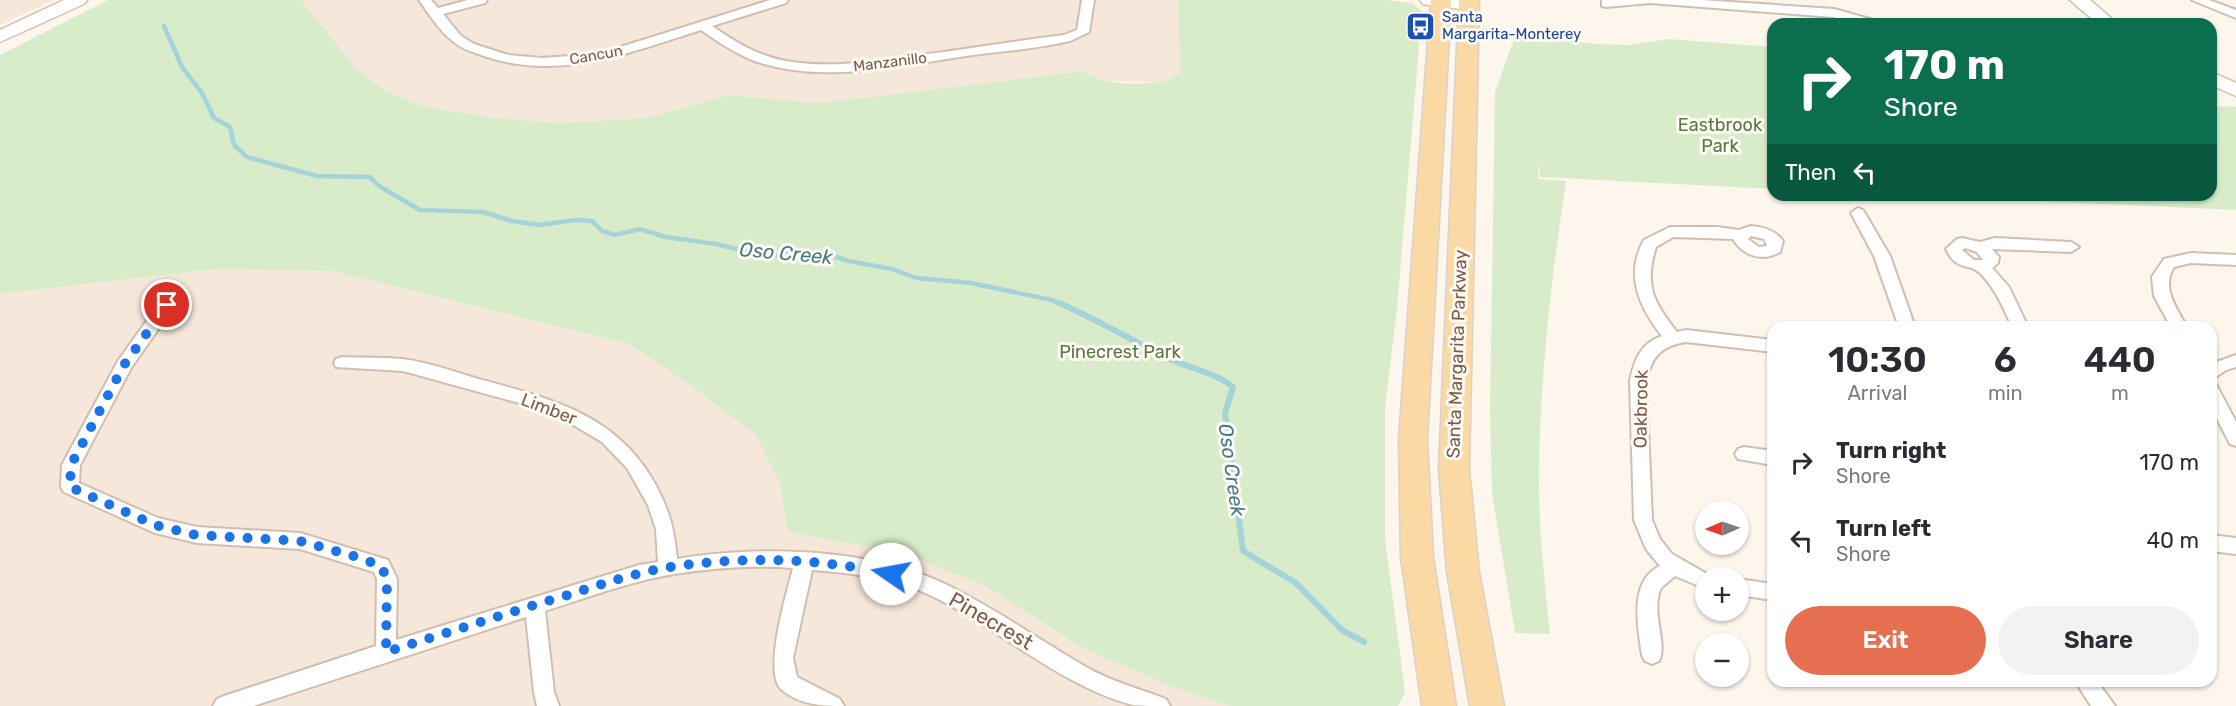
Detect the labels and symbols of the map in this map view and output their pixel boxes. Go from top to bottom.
place label: Santa Margarita-Monterey [1442,8,1581,43]
bus stop icon: Santa Margarita-Monterey [1405,10,1437,42]
street label: Cancun [568,41,624,69]
street label: Manzanillo [852,49,928,75]
park label: Eastbrook Park [1678,114,1763,157]
water label: Oso Creek [738,237,834,269]
street label: Santa Margarita Parkway [1442,249,1472,459]
pin [141,279,192,330]
park label: Pinecrest Park [1059,341,1182,363]
street label: Oakbrook [1629,369,1653,449]
street label: Limber [518,388,580,430]
water label: Oso Creek [1214,422,1250,519]
north arrow [1695,501,1749,555]
position arrow [859,542,923,606]
street label: Pinecrest [945,586,1038,655]

